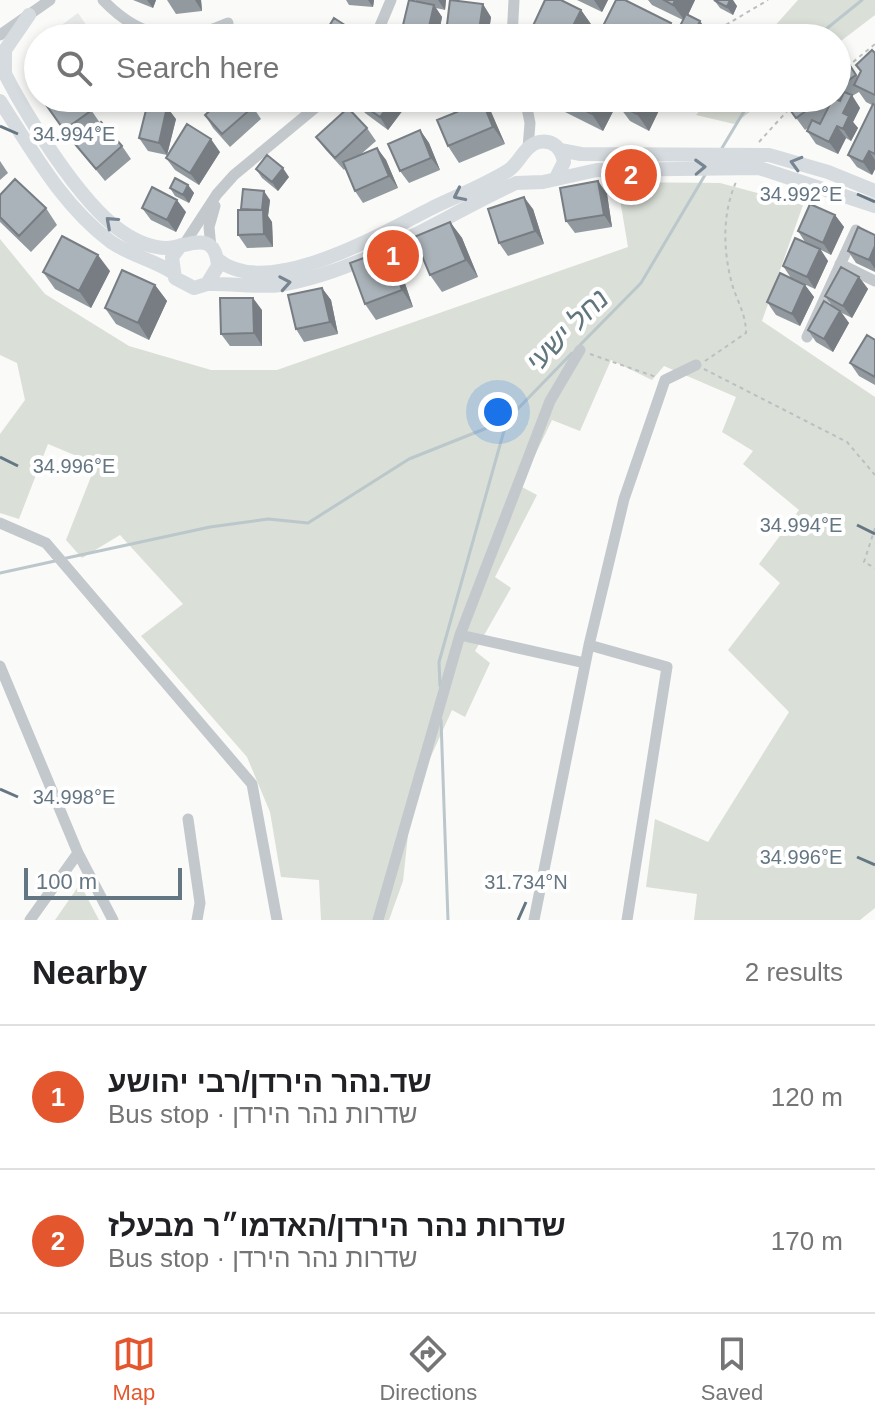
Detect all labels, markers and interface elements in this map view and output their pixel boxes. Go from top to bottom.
search box [24,24,851,112]
icon: search [52,46,96,90]
text: Search here [116,51,279,84]
text: 34.994°E [33,123,115,145]
pin: 2 [605,145,657,205]
one-way arrow [789,155,803,172]
one-way arrow [694,158,707,176]
text: 34.992°E [760,183,842,205]
one-way arrow [452,185,467,201]
one-way arrow [105,217,120,231]
pin: 1 [367,226,419,286]
one-way arrow [278,276,291,293]
water label: נחל ישעי [520,283,615,378]
your location [478,392,518,432]
text: 34.996°E [33,455,115,477]
text: 34.994°E [760,514,842,536]
text: 34.998°E [33,786,115,808]
text: 34.996°E [760,846,842,868]
scale bar [24,864,182,900]
text: 100 m [36,869,97,894]
text: 31.734°N [484,871,568,893]
text: Nearby [32,953,147,991]
text: 2 results [745,957,843,987]
text: שד.נהר הירדן/רבי יהושע [108,1065,432,1098]
text: 1 [51,1082,65,1112]
text: 120 m [771,1082,843,1112]
text: Bus stop · שדרות נהר הירדן [108,1099,418,1129]
text: שדרות נהר הירדן/האדמו״ר מבעלז [108,1209,566,1242]
text: 2 [51,1226,65,1256]
text: 170 m [771,1226,843,1256]
text: Bus stop · שדרות נהר הירדן [108,1243,418,1273]
tab: Map [112,1332,156,1406]
tab: Directions [379,1332,477,1406]
tab: Saved [701,1332,763,1406]

